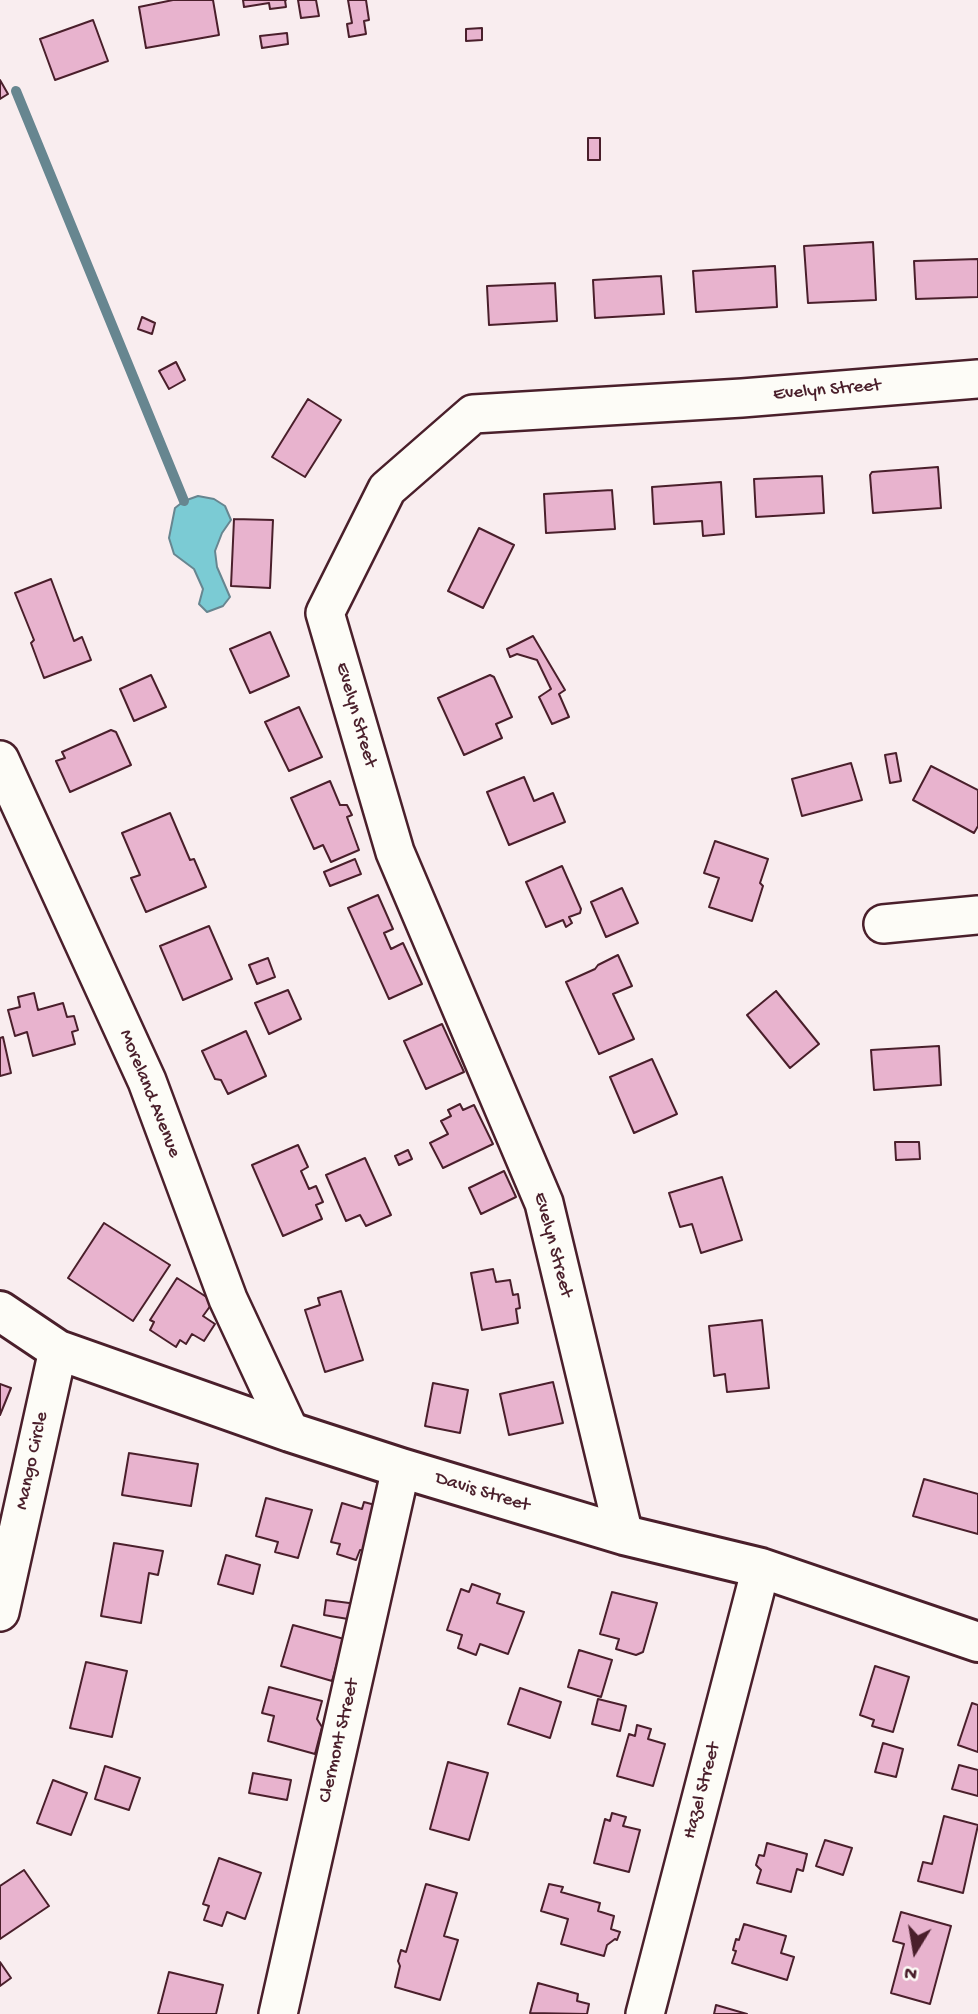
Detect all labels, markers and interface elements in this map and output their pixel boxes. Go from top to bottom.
street label: Evelyn Street [772,375,882,407]
street label: Evelyn Street [329,660,381,770]
street label: Moreland Avenue [113,1027,185,1161]
street label: Evelyn Street [527,1190,577,1300]
street label: Mango Circle [12,1410,54,1512]
street label: Davis Street [432,1468,532,1518]
street label: Clermont Street [315,1677,365,1805]
street label: Hazel Street [679,1740,727,1842]
north arrow [880,1916,950,1986]
text: N [903,1960,919,1985]

